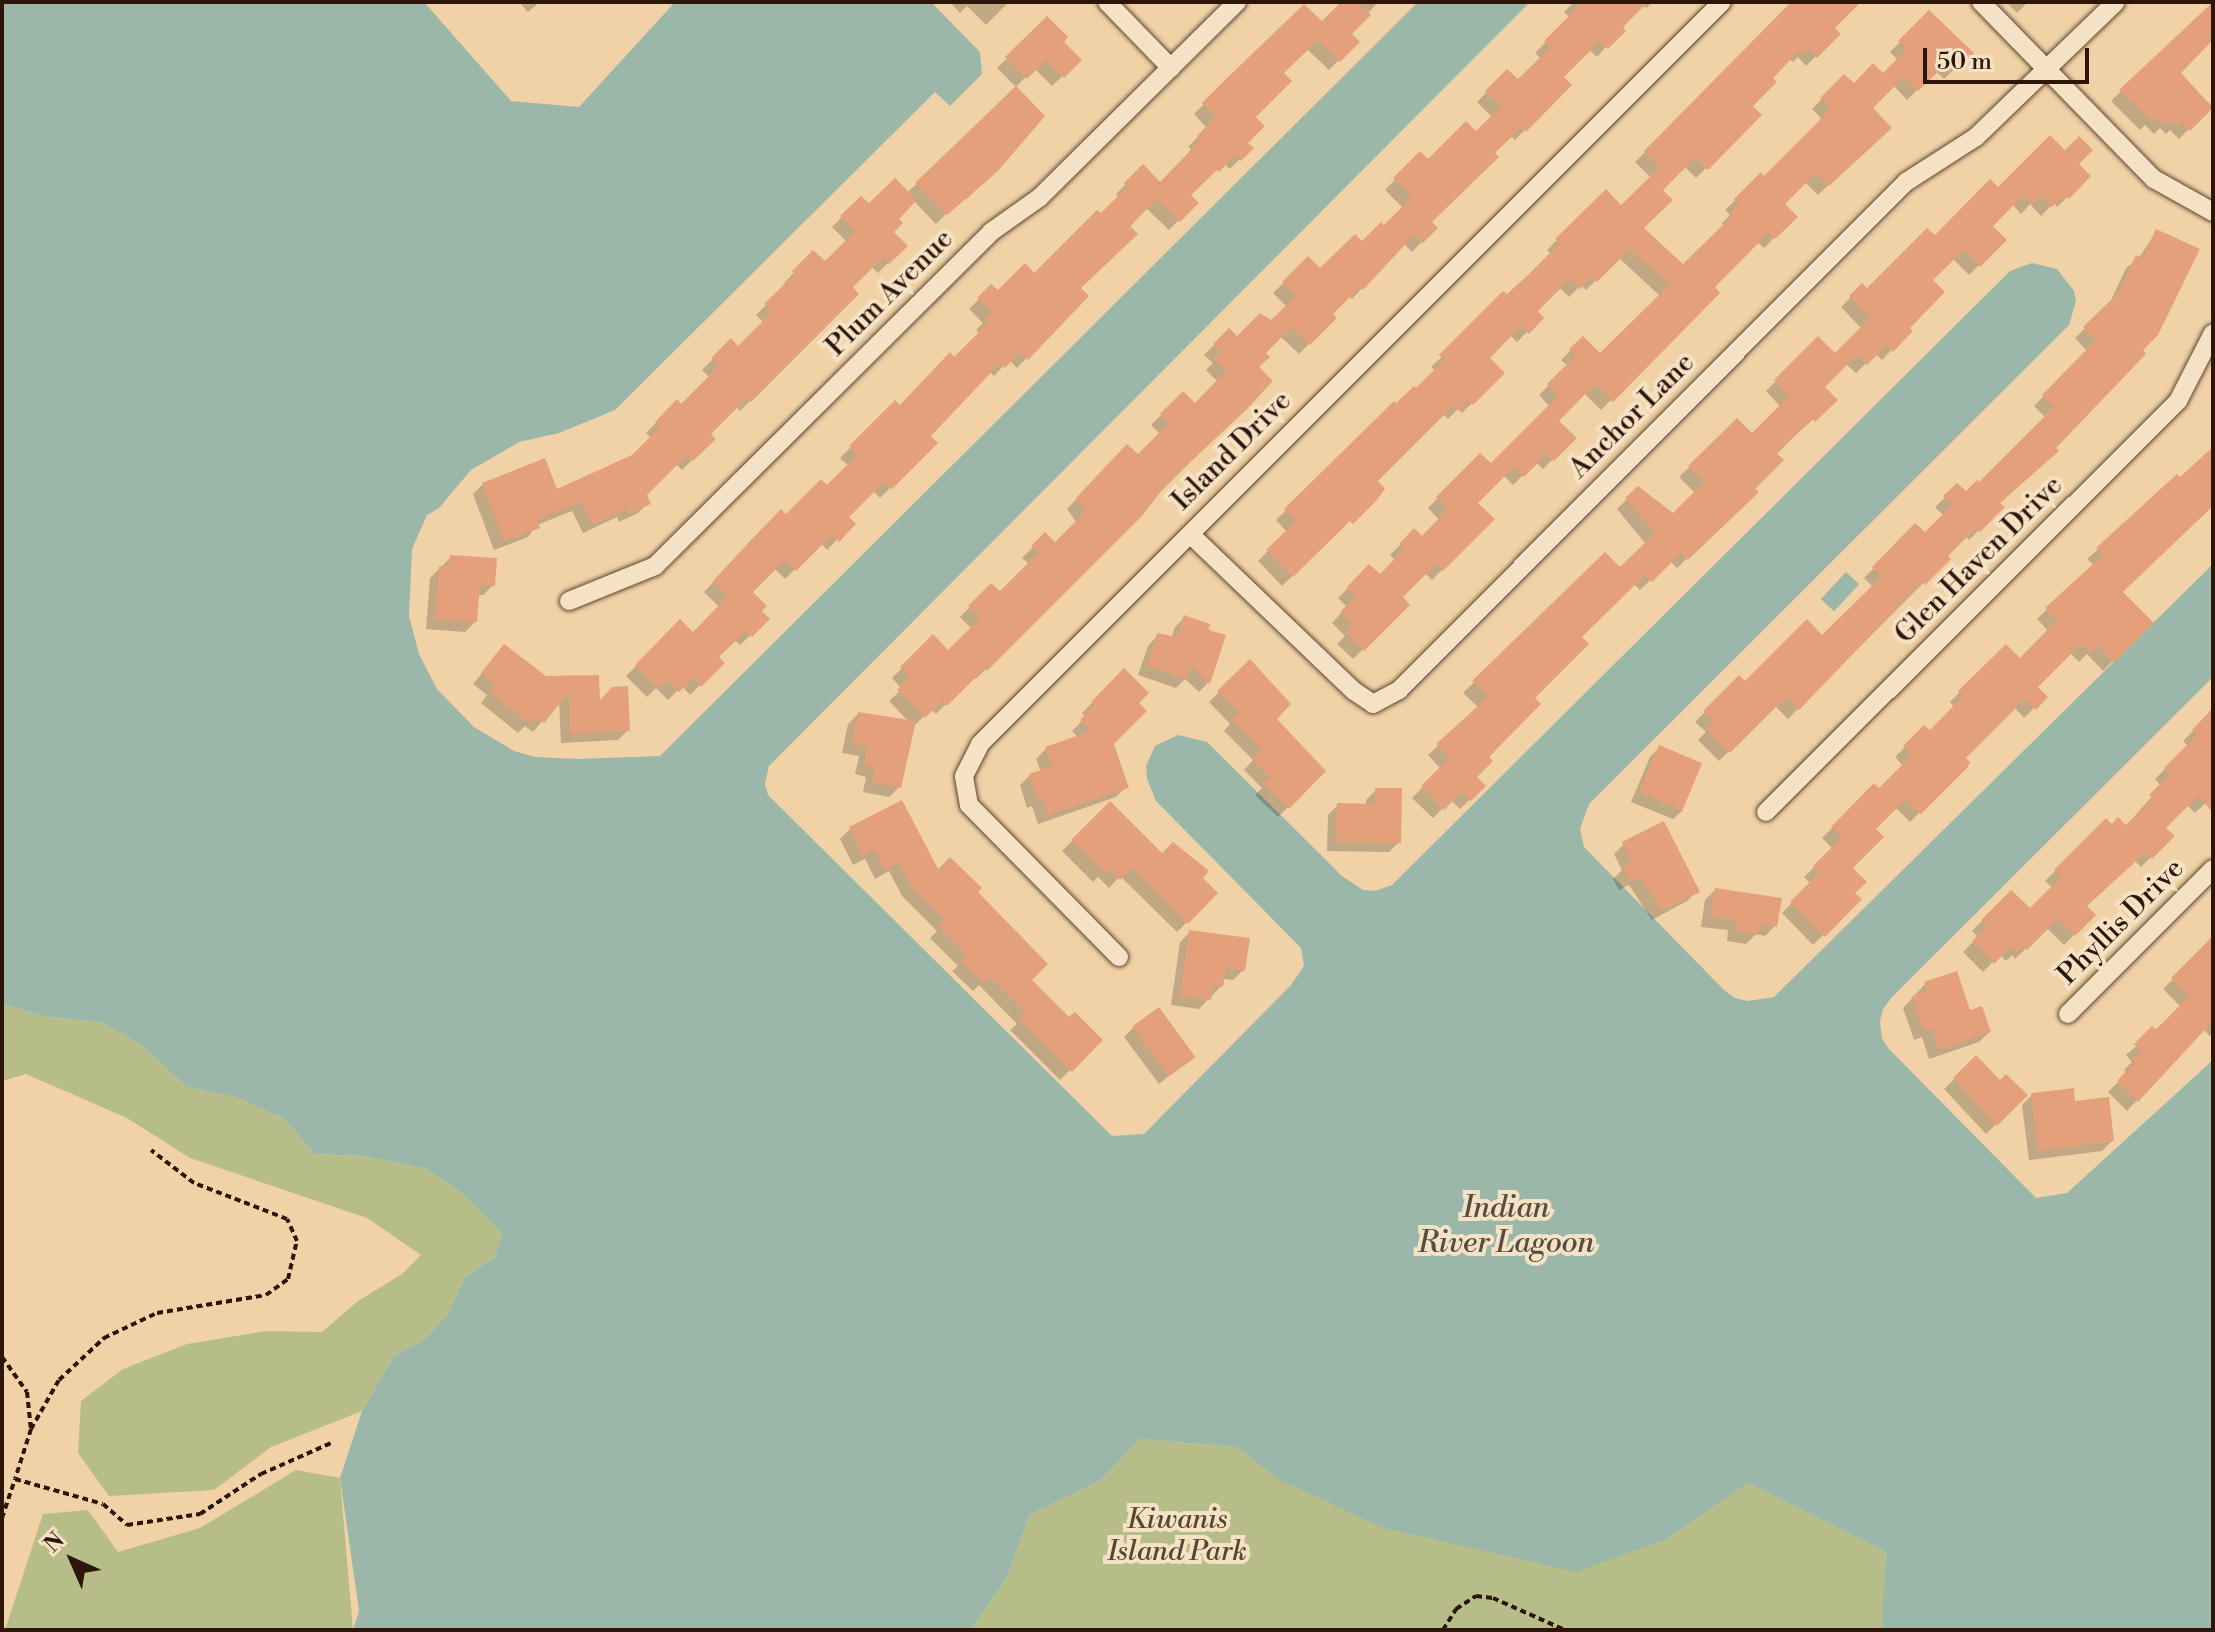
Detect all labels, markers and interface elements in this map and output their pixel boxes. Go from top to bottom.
scale bar [1927,32,2093,82]
text: 50 m [1937,47,1992,77]
street label: Plum Avenue [819,222,961,364]
street label: Anchor Lane [1562,346,1702,486]
street label: Island Drive [1165,384,1299,518]
street label: Glen Haven Drive [1888,469,2070,651]
street label: Phyllis Drive [2051,852,2191,992]
water label: Indian River Lagoon [1418,1190,1594,1260]
park label: Kiwanis Island Park [1107,1503,1247,1569]
north arrow [32,1520,112,1600]
text: N [39,1527,70,1558]

